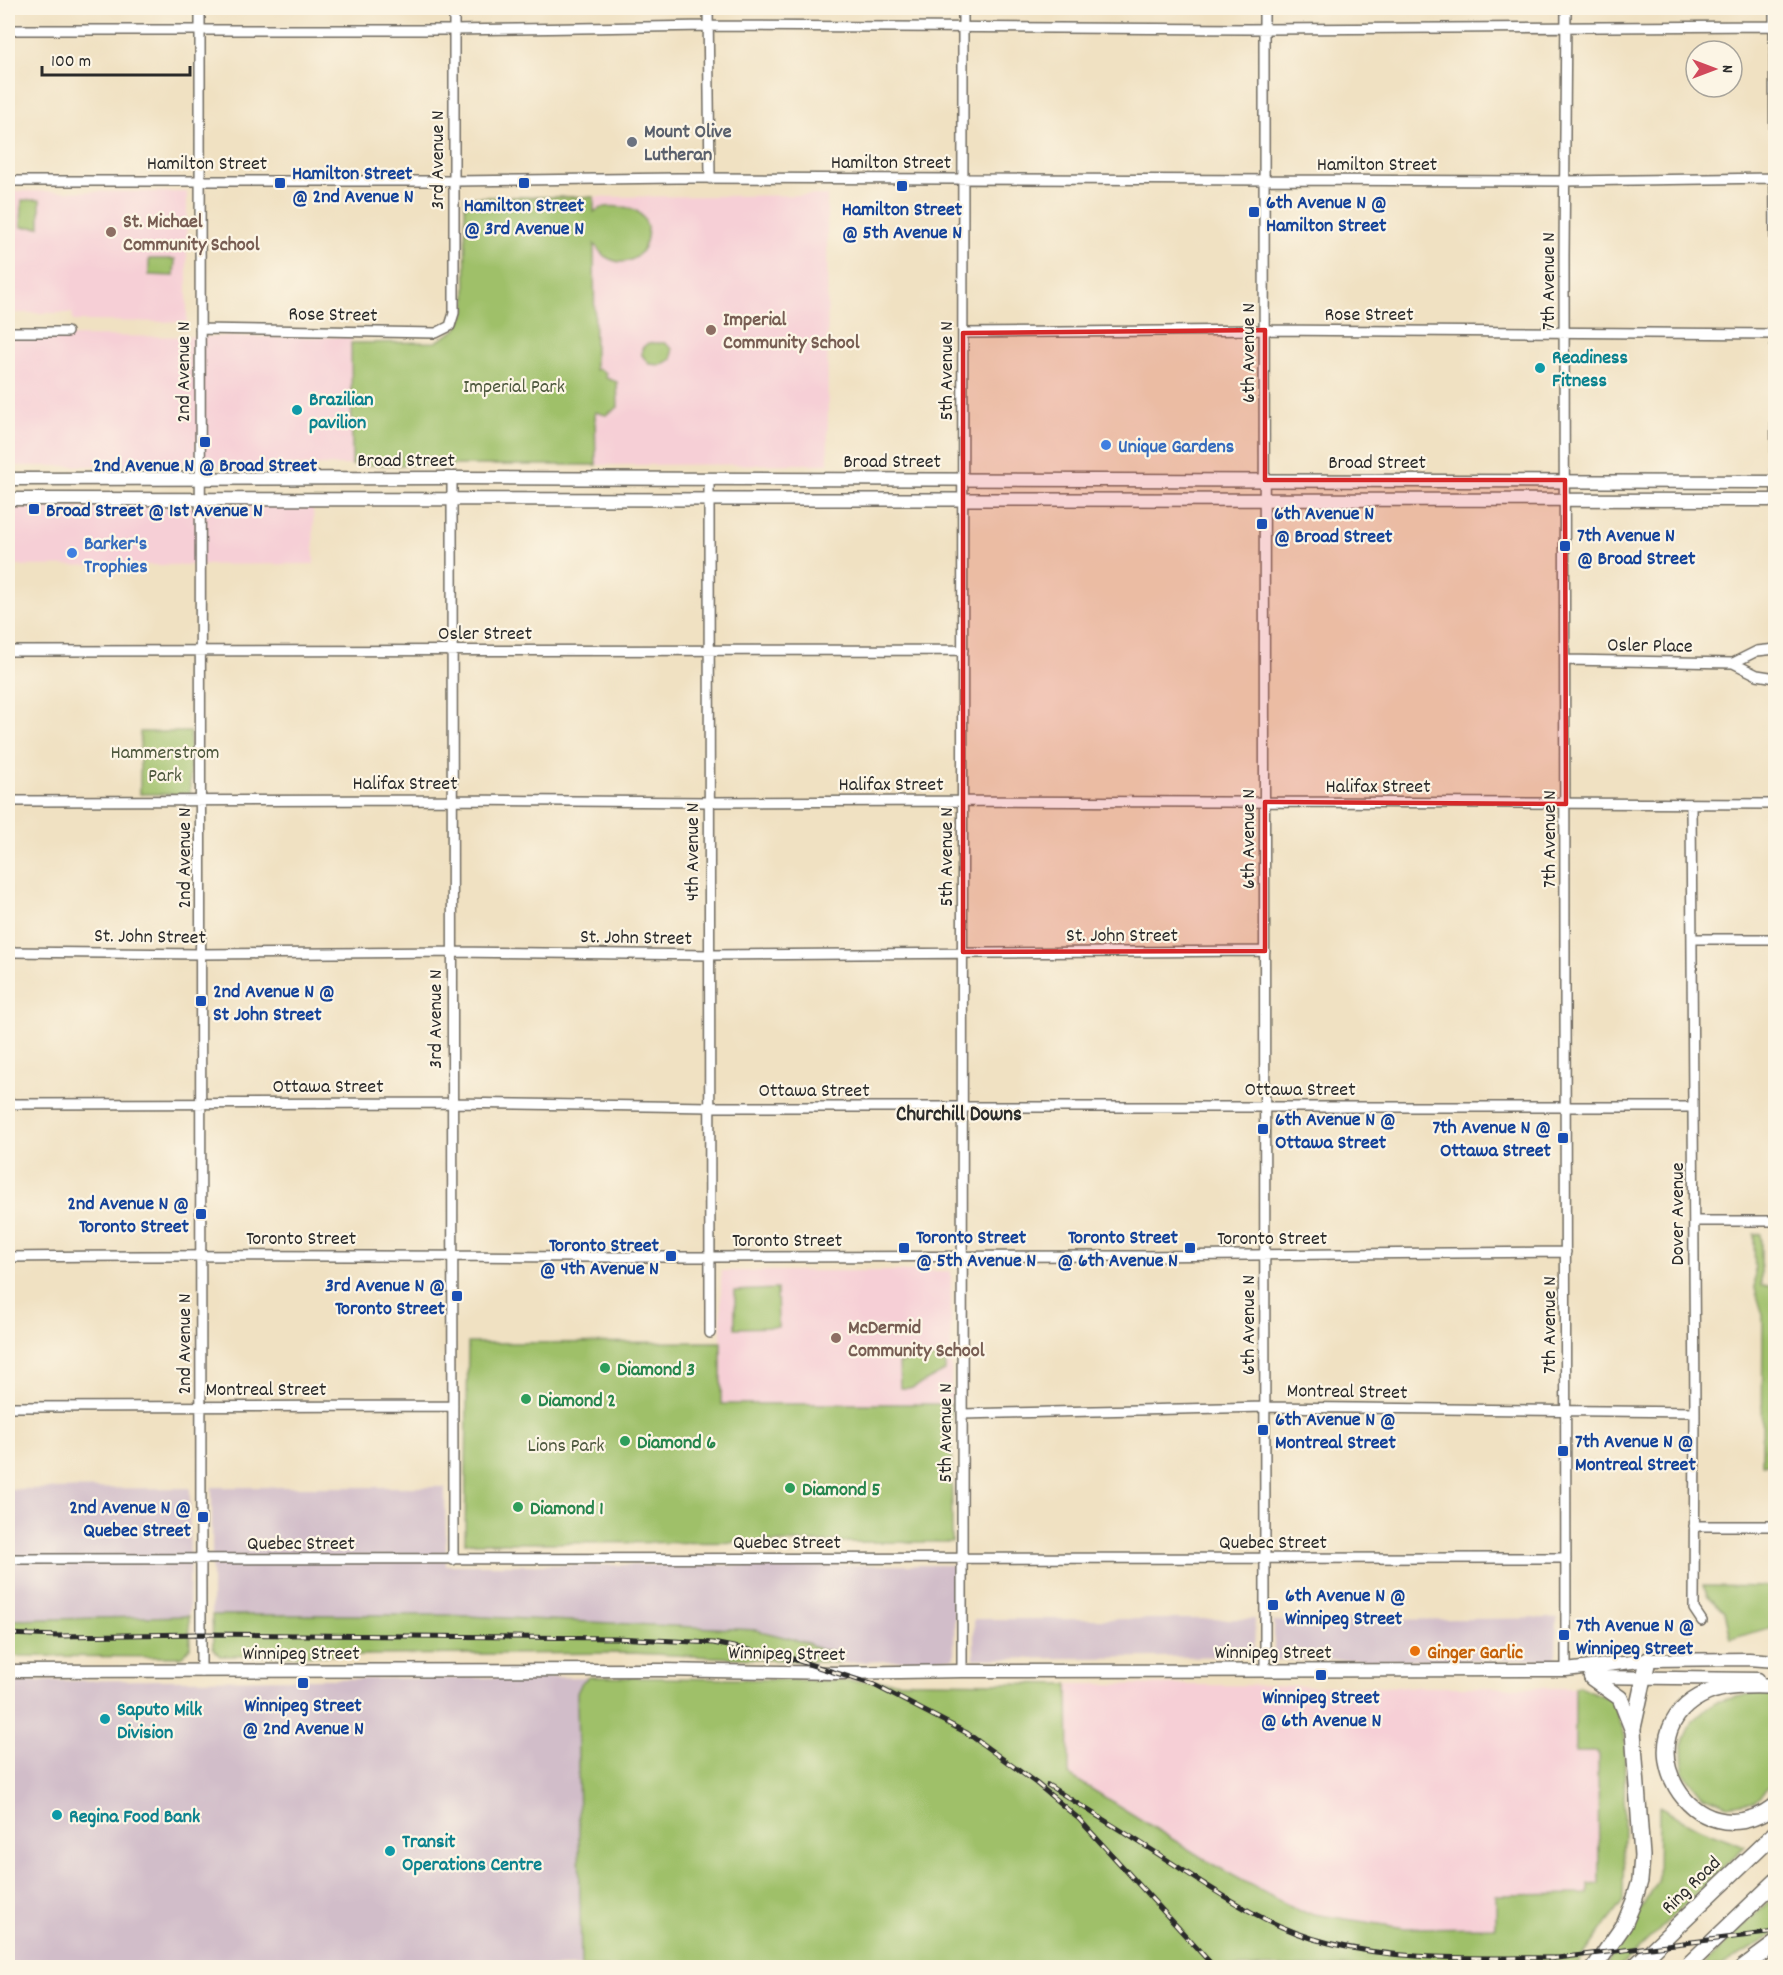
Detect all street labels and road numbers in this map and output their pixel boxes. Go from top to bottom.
street label: 3rd Avenue N [425,110,453,210]
street label: Hamilton Street [831,150,951,178]
street label: Hamilton Street [147,151,267,179]
street label: Hamilton Street [1317,152,1437,180]
street label: 7th Avenue N [1536,232,1564,330]
street label: Rose Street [288,301,378,331]
street label: Rose Street [1324,302,1414,330]
street label: 6th Avenue N [1236,303,1264,403]
street label: 2nd Avenue N [171,321,199,423]
street label: 5th Avenue N [934,321,962,421]
street label: Broad Street [357,448,455,476]
street label: Broad Street [843,449,941,477]
street label: Broad Street [1328,450,1426,478]
street label: Osler Street [438,621,532,649]
street label: Osler Place [1607,632,1693,662]
street label: Halifax Street [352,771,458,799]
street label: Halifax Street [838,772,944,800]
street label: Halifax Street [1325,774,1431,802]
street label: 6th Avenue N [1236,789,1264,889]
street label: 7th Avenue N [1537,790,1565,888]
street label: 4th Avenue N [680,803,708,901]
street label: 2nd Avenue N [172,807,200,909]
street label: 5th Avenue N [934,807,962,907]
street label: St. John Street [94,923,206,953]
street label: St. John Street [1066,923,1178,951]
street label: St. John Street [580,924,692,954]
street label: 3rd Avenue N [423,969,451,1069]
street label: Ottawa Street [272,1074,384,1102]
street label: Ottawa Street [1244,1077,1356,1105]
street label: Ottawa Street [758,1078,870,1106]
street label: Dover Avenue [1665,1162,1693,1266]
street label: Toronto Street [246,1226,356,1254]
street label: Toronto Street [1217,1226,1327,1254]
street label: Toronto Street [732,1228,842,1256]
street label: 6th Avenue N [1236,1275,1264,1375]
street label: 7th Avenue N [1537,1276,1565,1374]
street label: 2nd Avenue N [172,1293,200,1395]
street label: Montreal Street [206,1377,326,1405]
street label: Montreal Street [1286,1378,1408,1408]
street label: 5th Avenue N [933,1383,961,1483]
street label: Quebec Street [733,1530,841,1558]
street label: Quebec Street [1219,1530,1327,1558]
street label: Quebec Street [247,1531,355,1559]
street label: Winnipeg Street [728,1640,846,1670]
street label: Winnipeg Street [1214,1640,1332,1668]
street label: Winnipeg Street [242,1641,360,1669]
street label: Ring Road [1656,1851,1728,1922]

